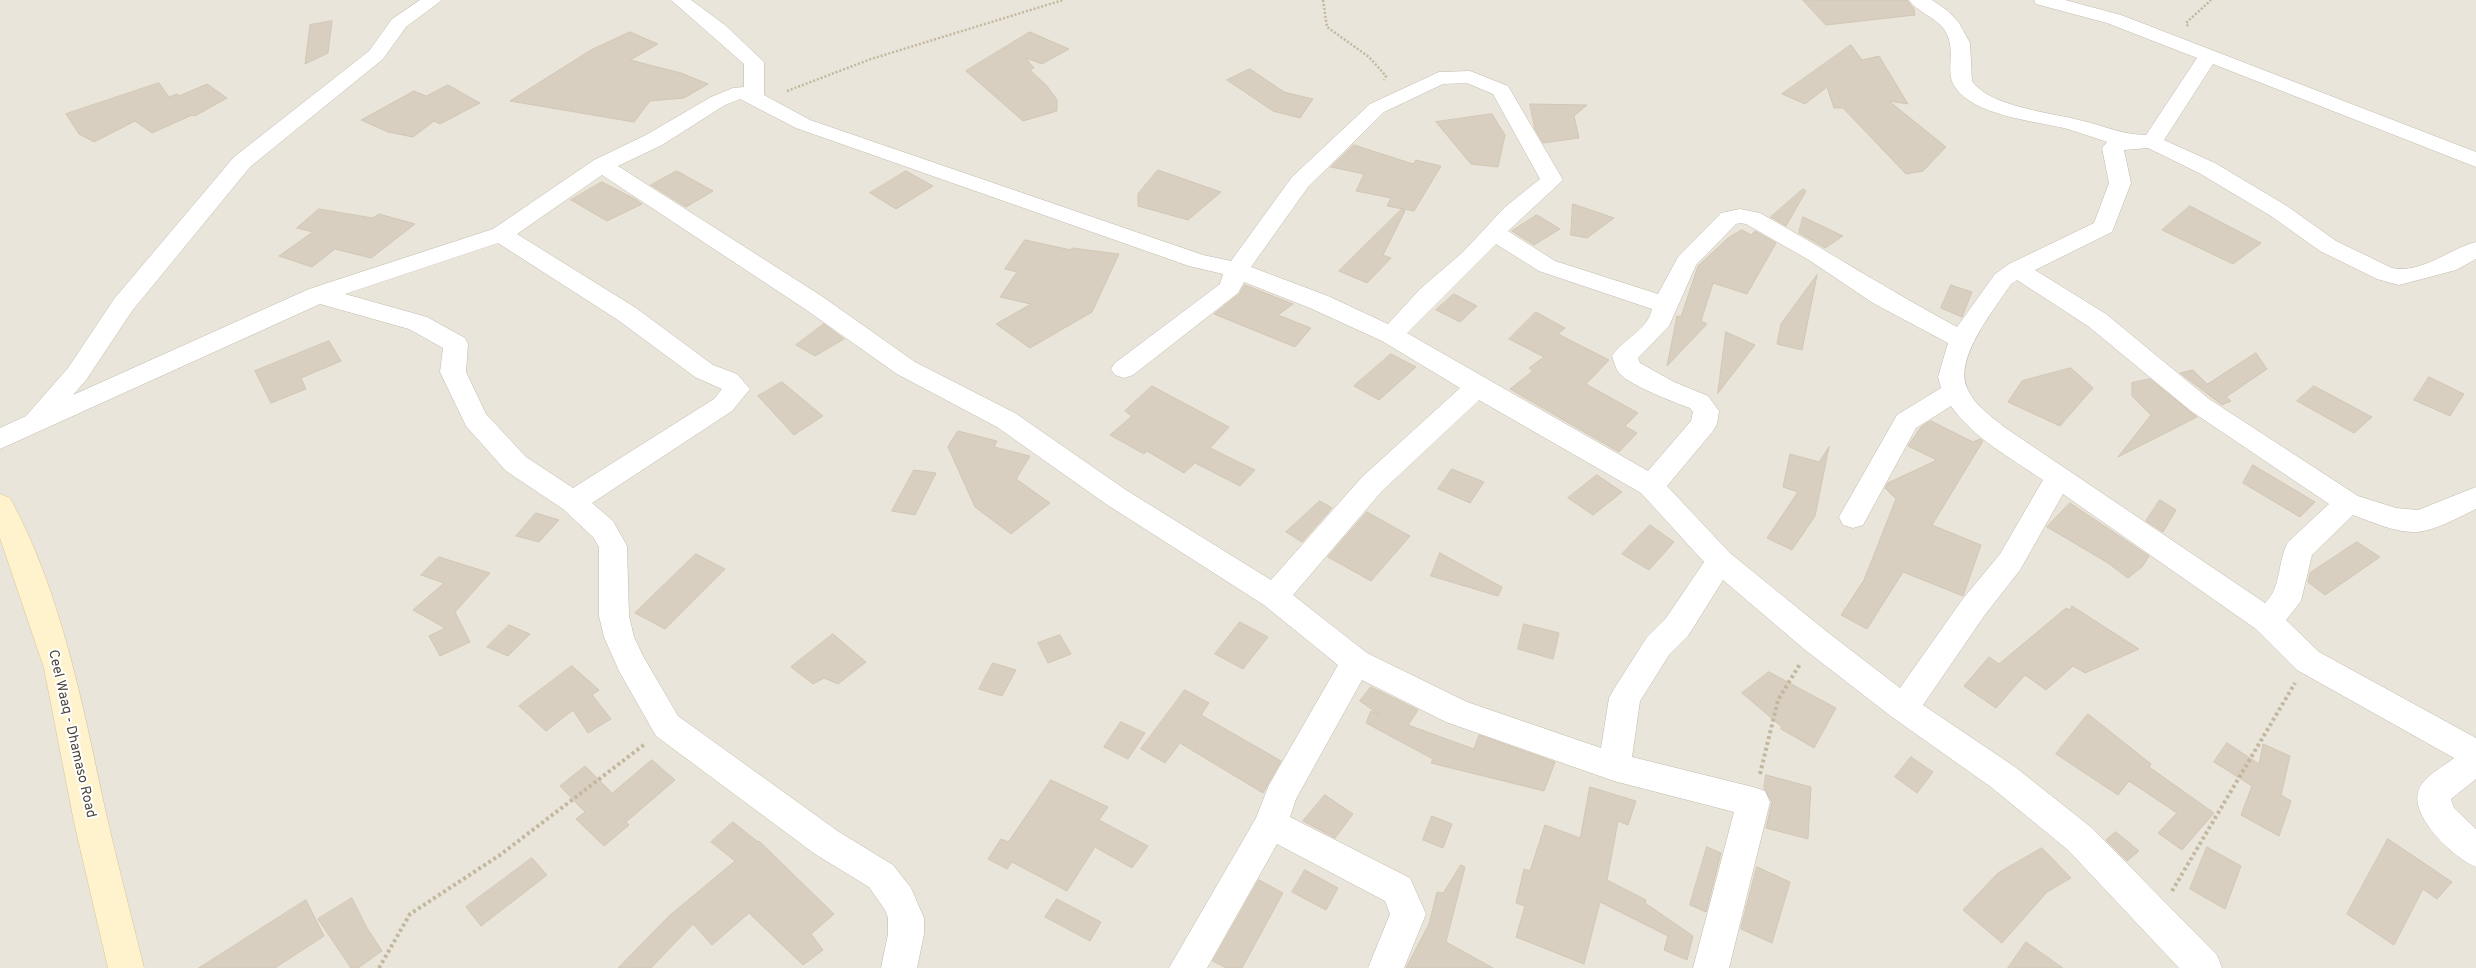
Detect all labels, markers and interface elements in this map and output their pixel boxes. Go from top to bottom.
street label: Ceel Waaq - Dhamaso Road [43,648,99,820]

